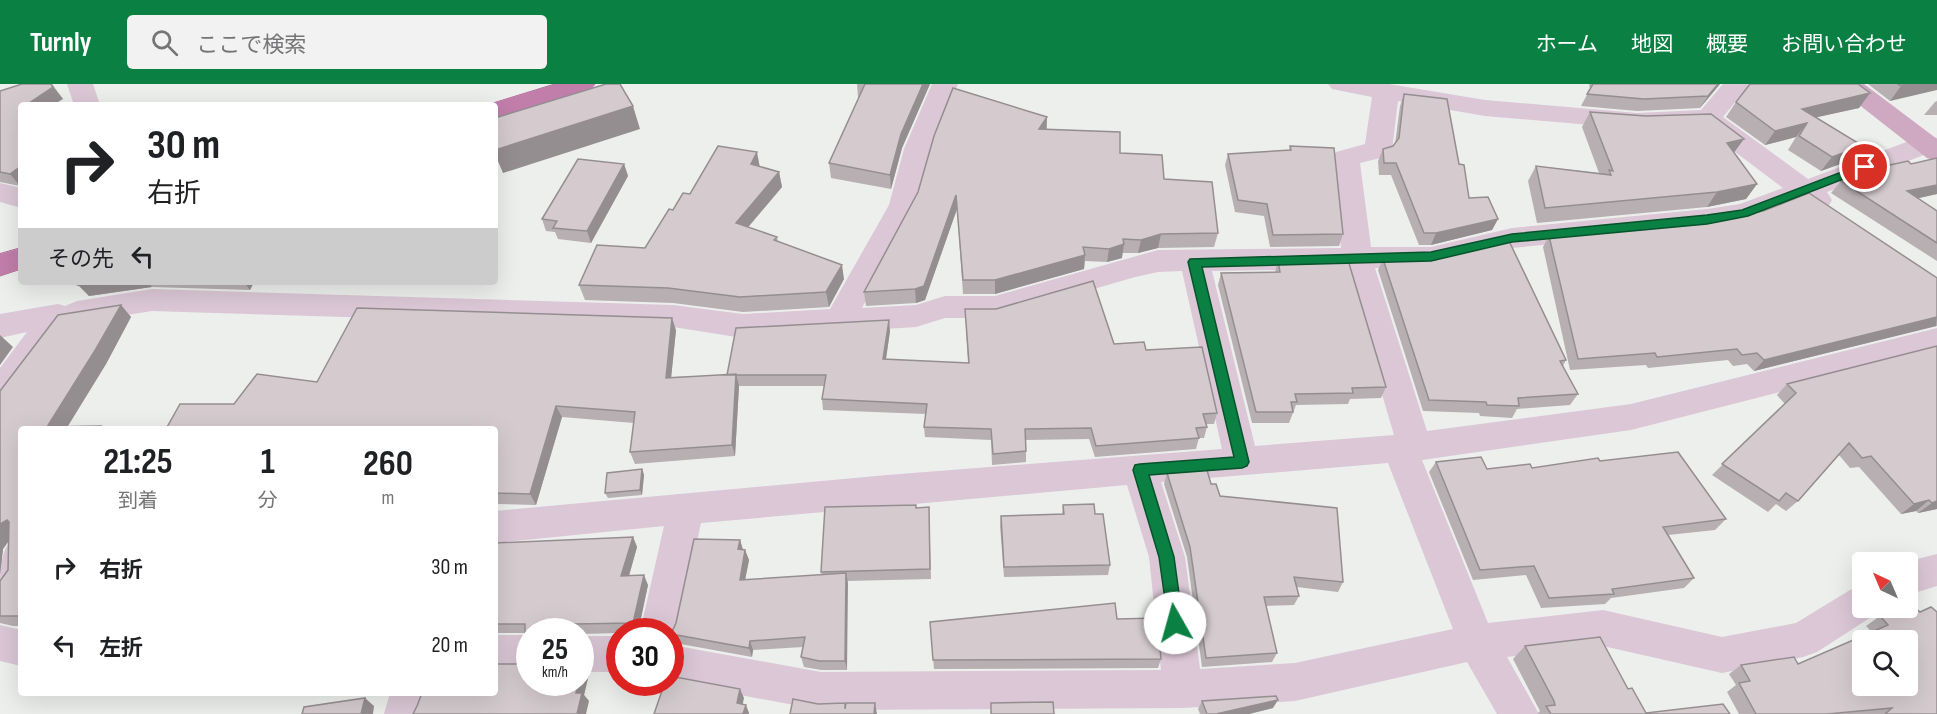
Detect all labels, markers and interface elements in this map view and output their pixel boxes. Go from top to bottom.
search box [127,15,547,69]
text: Turnly [30,26,91,59]
icon: search [148,26,181,59]
text: ここで検索 [196,32,306,59]
text: ホーム [1536,32,1598,57]
text: 地図 [1631,32,1673,57]
text: 概要 [1706,32,1748,57]
text: お問い合わせ [1781,32,1907,57]
text: 30 m [147,120,220,171]
icon: right [48,126,126,204]
pin [1839,141,1890,192]
icon: arrive [1848,150,1881,183]
text: 右折 [147,178,201,210]
icon: left [126,240,159,273]
text: その先 [48,246,114,273]
text: 21:25 [103,441,173,484]
text: 1 [261,441,275,484]
text: 260 [363,443,413,486]
text: m [381,486,394,510]
text: 到着 [118,489,158,513]
text: 分 [258,489,278,513]
icon: right [48,551,81,584]
north arrow [1852,552,1918,618]
map controls [1852,552,1918,696]
text: 30 m [431,554,468,581]
text: 右折 [99,557,143,584]
position arrow [1143,591,1207,655]
speed limit sign: 30 [606,618,684,696]
icon: left [48,629,81,662]
button: search [1852,630,1918,696]
text: 20 m [432,632,468,659]
text: 25 [542,632,568,668]
text: 左折 [99,635,143,662]
text: km/h [542,663,568,682]

